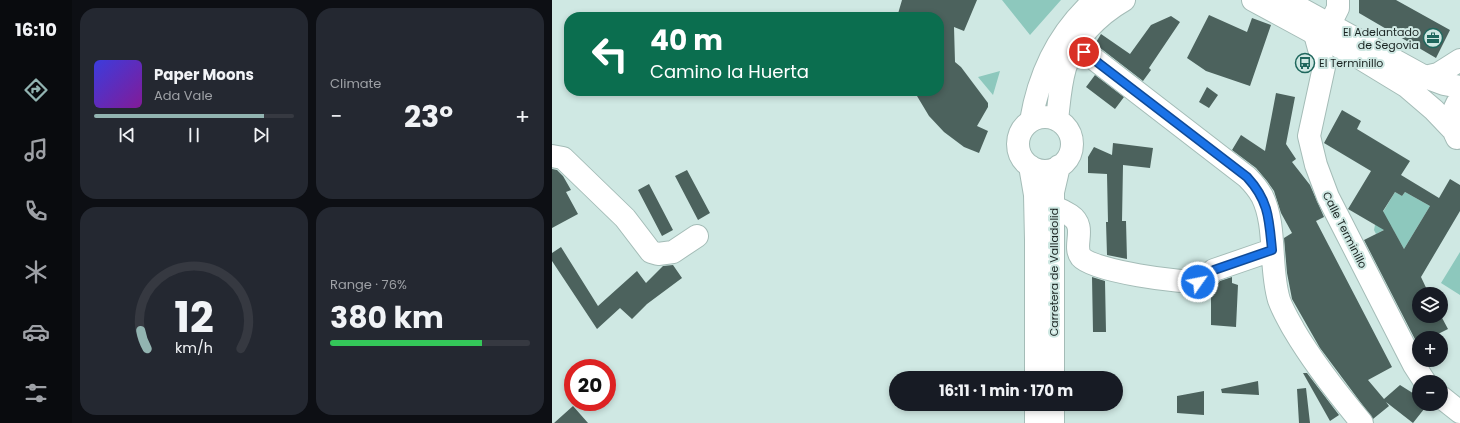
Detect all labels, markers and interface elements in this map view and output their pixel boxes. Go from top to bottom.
text: 16:10 [15,17,57,42]
text: 40 m [650,21,723,60]
place label: El Adelantado de Segovia [1343,24,1419,53]
office icon: El Adelantado de Segovia [1422,27,1444,49]
icon: left [584,28,636,80]
pin [1067,35,1101,69]
icon: arrive [1073,41,1095,63]
bus stop icon: El Terminillo [1294,52,1316,74]
place label: El Terminillo [1319,55,1383,71]
text: Camino la Huerta [650,59,809,84]
text: Paper Moons [154,64,254,85]
text: Climate [330,74,381,93]
icon: directions [22,76,50,104]
text: Ada Vale [154,86,213,105]
text: 23° [404,95,453,138]
text: − [330,101,342,132]
text: + [515,101,530,132]
icon: previous [116,124,138,146]
icon: pause [183,124,205,146]
icon: next [250,124,272,146]
icon: music [22,136,50,164]
street label: Calle Terminillo [1319,189,1371,271]
icon: phone [22,197,50,225]
street label: Carretera de Valladolid [1046,208,1062,336]
icon: climate [22,258,50,286]
position arrow [1177,261,1219,303]
text: Range · 76% [330,275,407,294]
map controls [1412,287,1448,411]
button: layers [1412,287,1448,323]
text: 12 [174,288,214,347]
text: 380 km [330,296,444,339]
icon: car [22,318,50,346]
button: + [1412,331,1448,367]
text: km/h [175,337,213,357]
speed limit sign: 20 [564,359,616,411]
button: − [1412,375,1448,411]
icon: filters [22,379,50,407]
text: 16:11 · 1 min · 170 m [939,380,1073,401]

